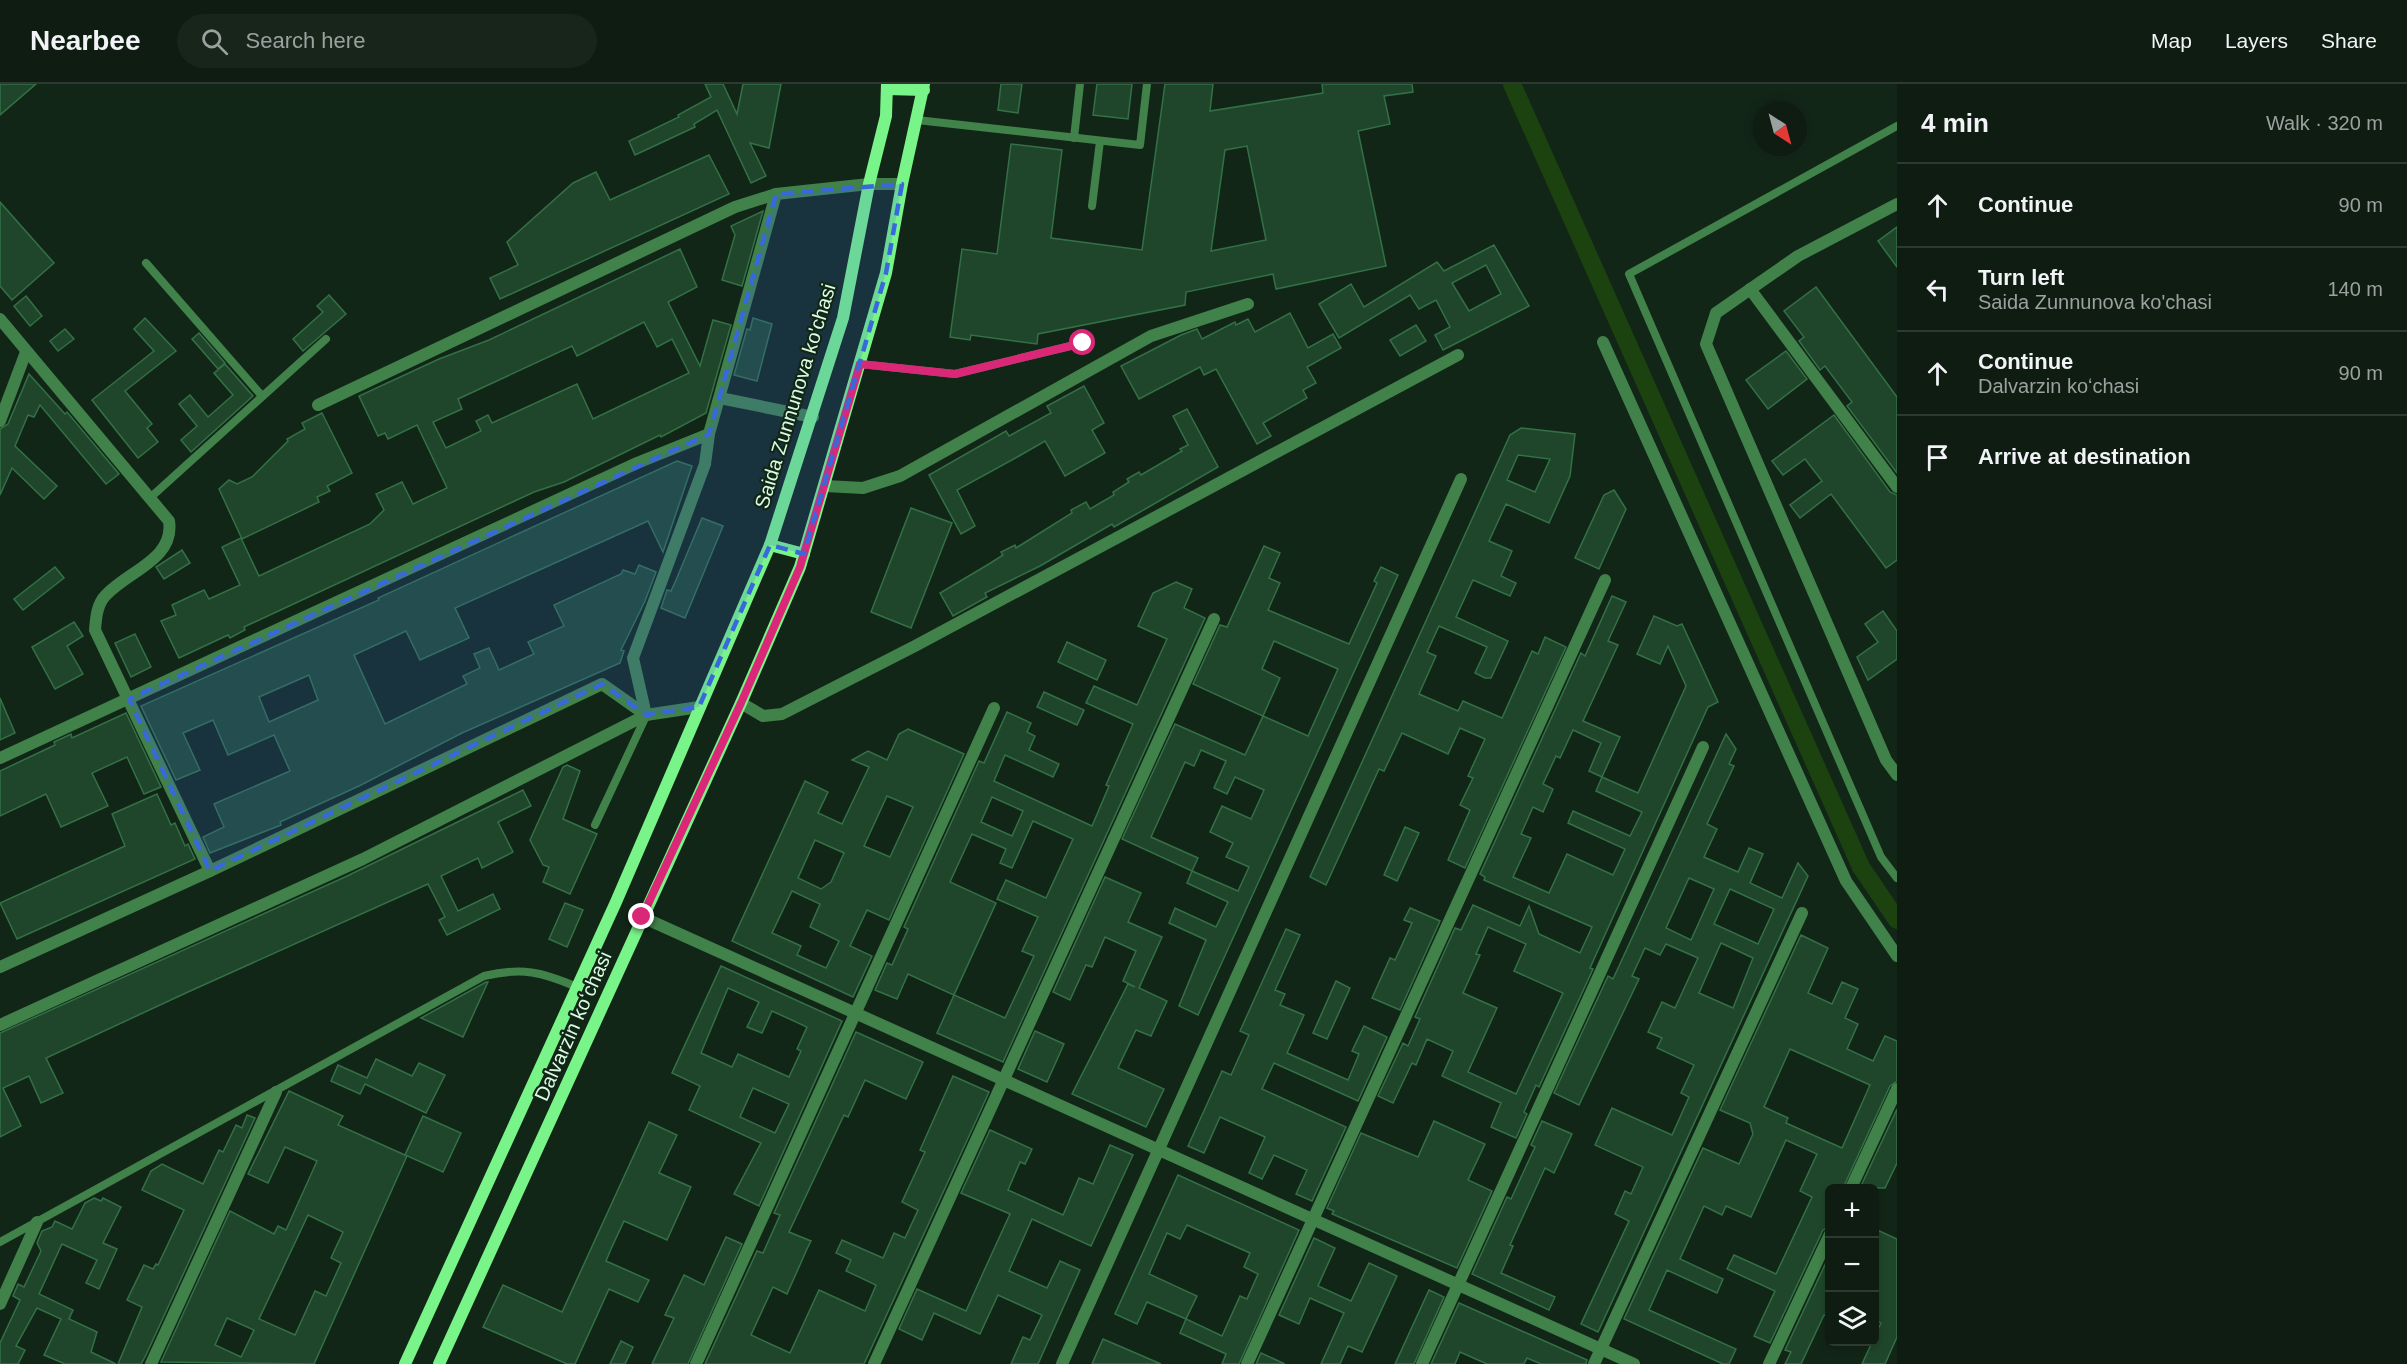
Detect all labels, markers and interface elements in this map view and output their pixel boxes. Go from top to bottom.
search box [177,14,597,68]
text: Nearbee [30,25,141,56]
icon: search [198,25,231,58]
text: Search here [246,28,365,53]
text: Map [2151,29,2192,52]
text: Layers [2225,29,2288,52]
text: Share [2321,29,2377,52]
north arrow [1753,102,1807,156]
text: 4 min [1921,108,1989,138]
text: Walk · 320 m [2266,112,2383,134]
icon: ahead [1921,189,1954,222]
text: Continue [1978,192,2073,217]
text: 90 m [2339,194,2383,216]
text: Turn left [1978,265,2064,290]
icon: left [1921,273,1954,306]
text: 140 m [2327,278,2383,300]
street label: Saida Zunnunova ko'chasi [750,281,840,511]
text: Saida Zunnunova ko'chasi [1978,291,2212,313]
route start [1069,329,1095,355]
text: Continue [1978,349,2073,374]
icon: ahead [1921,357,1954,390]
text: 90 m [2339,362,2383,384]
text: Dalvarzin koʻchasi [1978,375,2139,397]
icon: arrive [1921,441,1954,474]
text: Arrive at destination [1978,444,2191,469]
route end [628,903,654,929]
street label: Dalvarzin koʻchasi [530,948,616,1104]
map controls [1825,1184,1879,1346]
button: + [1825,1184,1879,1238]
button: − [1825,1238,1879,1292]
button: layers [1825,1292,1879,1346]

